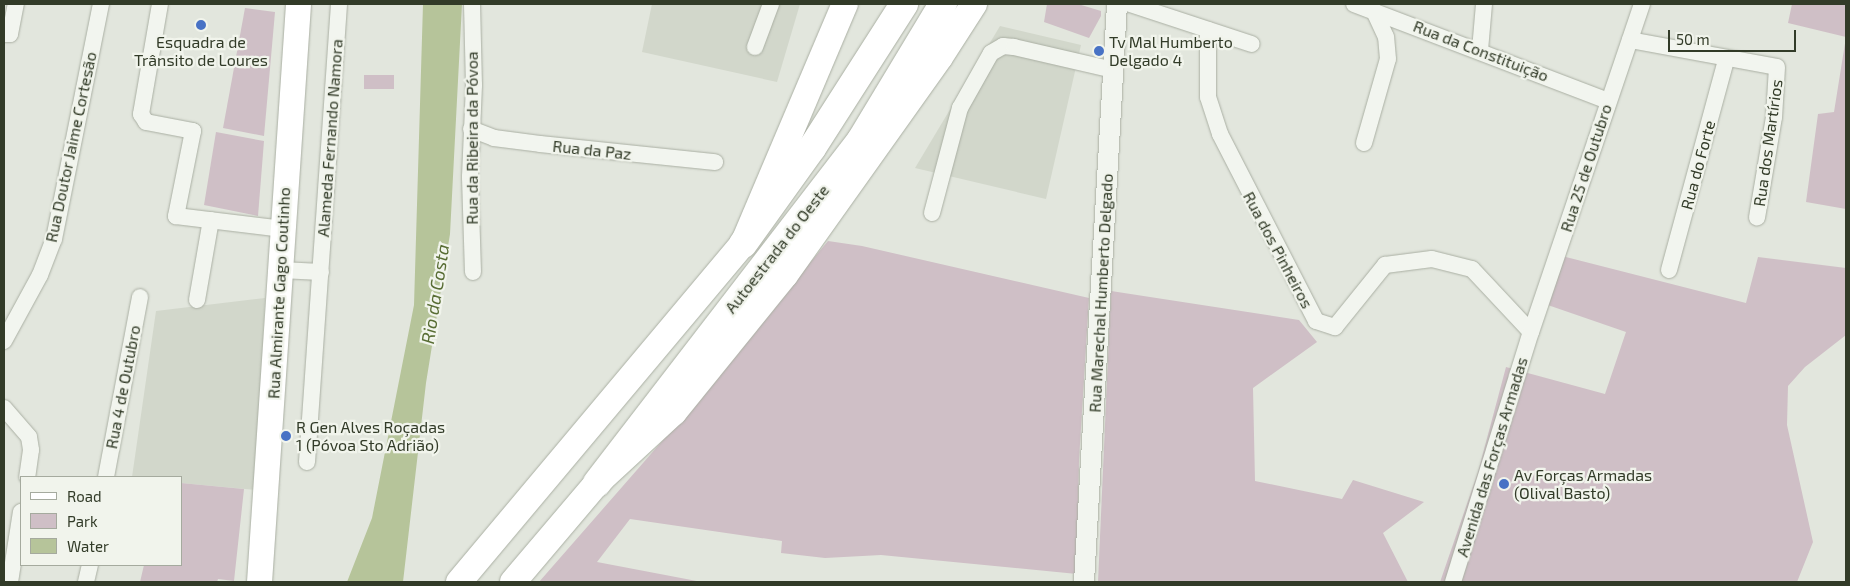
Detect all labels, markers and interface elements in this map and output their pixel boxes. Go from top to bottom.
street label: Rua da Constituição [1411,16,1551,86]
marker: Esquadra de Trânsito de Loures [195,19,207,31]
scale bar [1670,20,1798,52]
text: 50 m [1676,30,1710,48]
place label: Esquadra de Trânsito de Loures [134,32,268,70]
place label: Tv Mal Humberto Delgado 4 [1109,32,1233,70]
street label: Alameda Fernando Namora [313,38,347,238]
marker: Tv Mal Humberto Delgado 4 [1093,45,1105,57]
street label: Rua Doutor Jaime Cortesão [41,50,101,244]
street label: Rua da Ribeira da Póvoa [462,51,482,225]
street label: Rua dos Martírios [1750,78,1786,208]
street label: Rua 25 de Outubro [1556,102,1616,234]
street label: Rua do Forte [1677,118,1719,212]
street label: Rua da Paz [552,136,632,164]
street label: Rua Marechal Humberto Delgado [1085,173,1117,413]
street label: Autoestrada do Oeste [721,181,833,317]
street label: Rua Almirante Gago Coutinho [264,187,294,399]
street label: Rua dos Pinheiros [1239,188,1317,312]
water label: Rio da Costa [416,243,454,345]
street label: Rua 4 de Outubro [102,324,144,450]
street label: Avenida das Forças Armadas [1452,355,1532,559]
place label: R Gen Alves Roçadas 1 (Póvoa Sto Adrião) [296,417,446,455]
marker: R Gen Alves Roçadas 1 (Póvoa Sto Adrião) [280,430,292,442]
place label: Av Forças Armadas (Olival Basto) [1514,465,1653,503]
legend [20,476,182,566]
marker: Av Forças Armadas (Olival Basto) [1498,478,1510,490]
text: Road [67,487,102,505]
text: Park [67,512,98,530]
text: Water [67,537,109,555]

